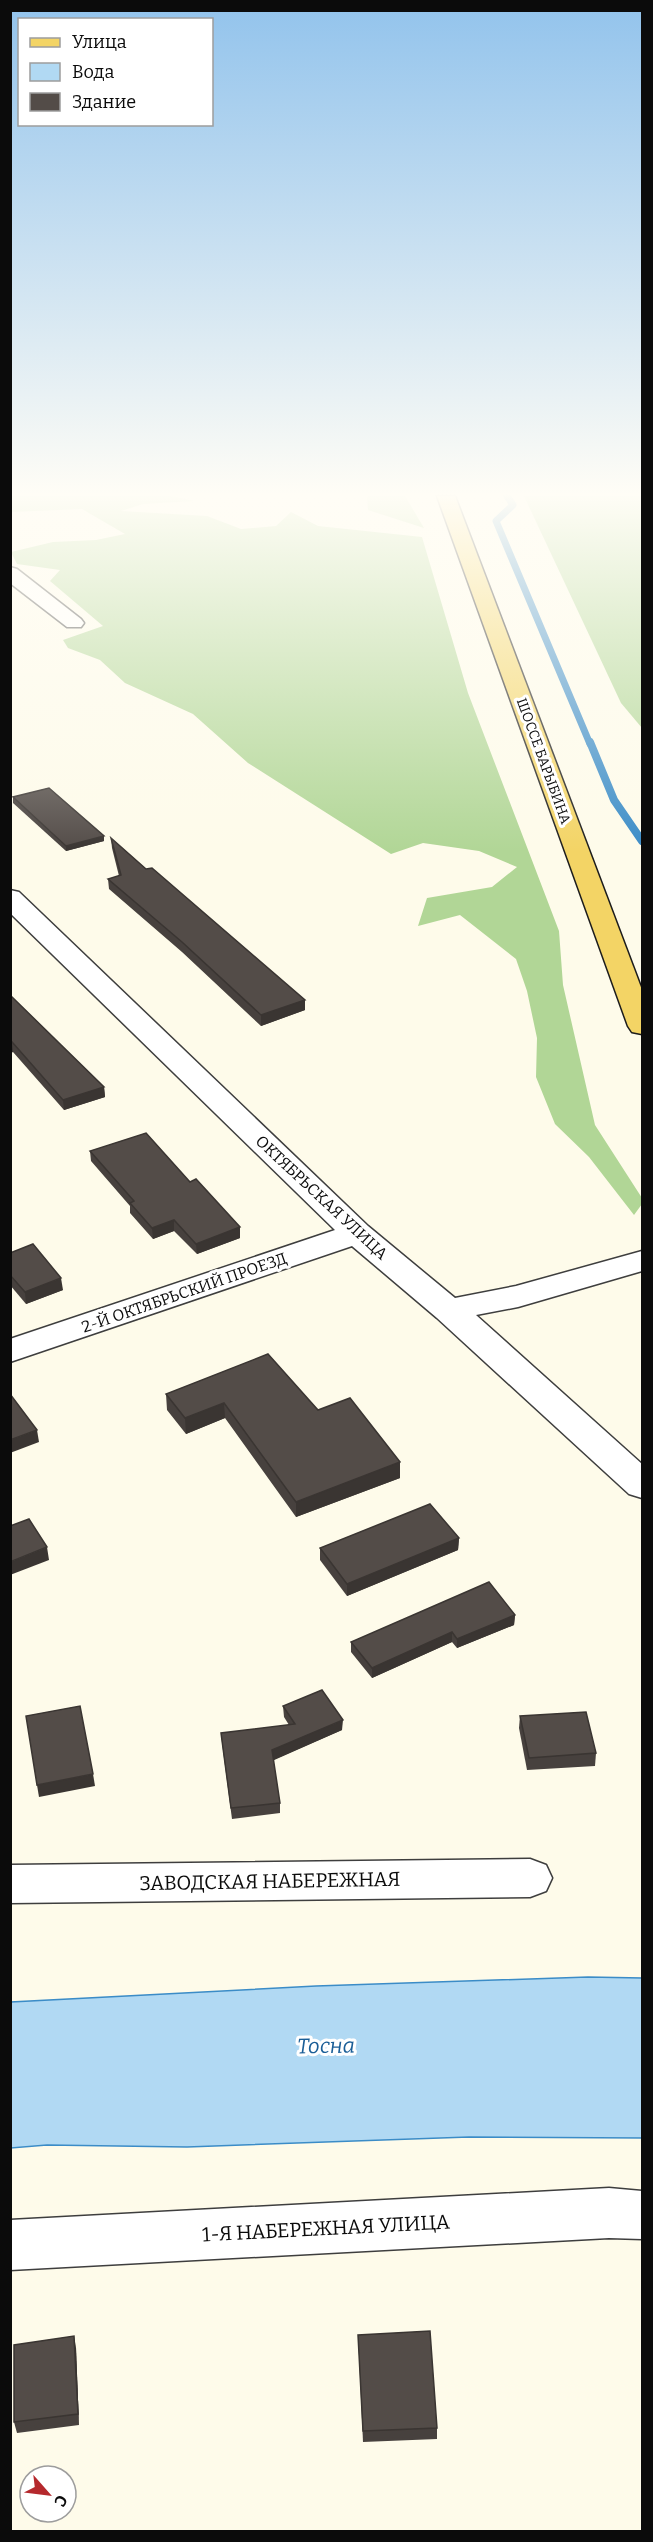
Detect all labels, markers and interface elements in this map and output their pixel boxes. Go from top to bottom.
legend [18,18,213,126]
text: Улица [72,31,127,53]
text: Вода [72,61,114,83]
text: Здание [72,91,136,113]
street label: ШОССЕ БАРЫБИНА [513,696,574,826]
street label: ОКТЯБРЬСКАЯ УЛИЦА [252,1131,392,1264]
street label: 2-Й ОКТЯБРЬСКИЙ ПРОЕЗД [79,1247,289,1337]
street label: ЗАВОДСКАЯ НАБЕРЕЖНАЯ [139,1867,401,1895]
water label: Тосна [297,2032,355,2060]
street label: 1-Я НАБЕРЕЖНАЯ УЛИЦА [202,2209,451,2246]
north arrow [18,2464,78,2524]
text: С [50,2492,72,2510]

